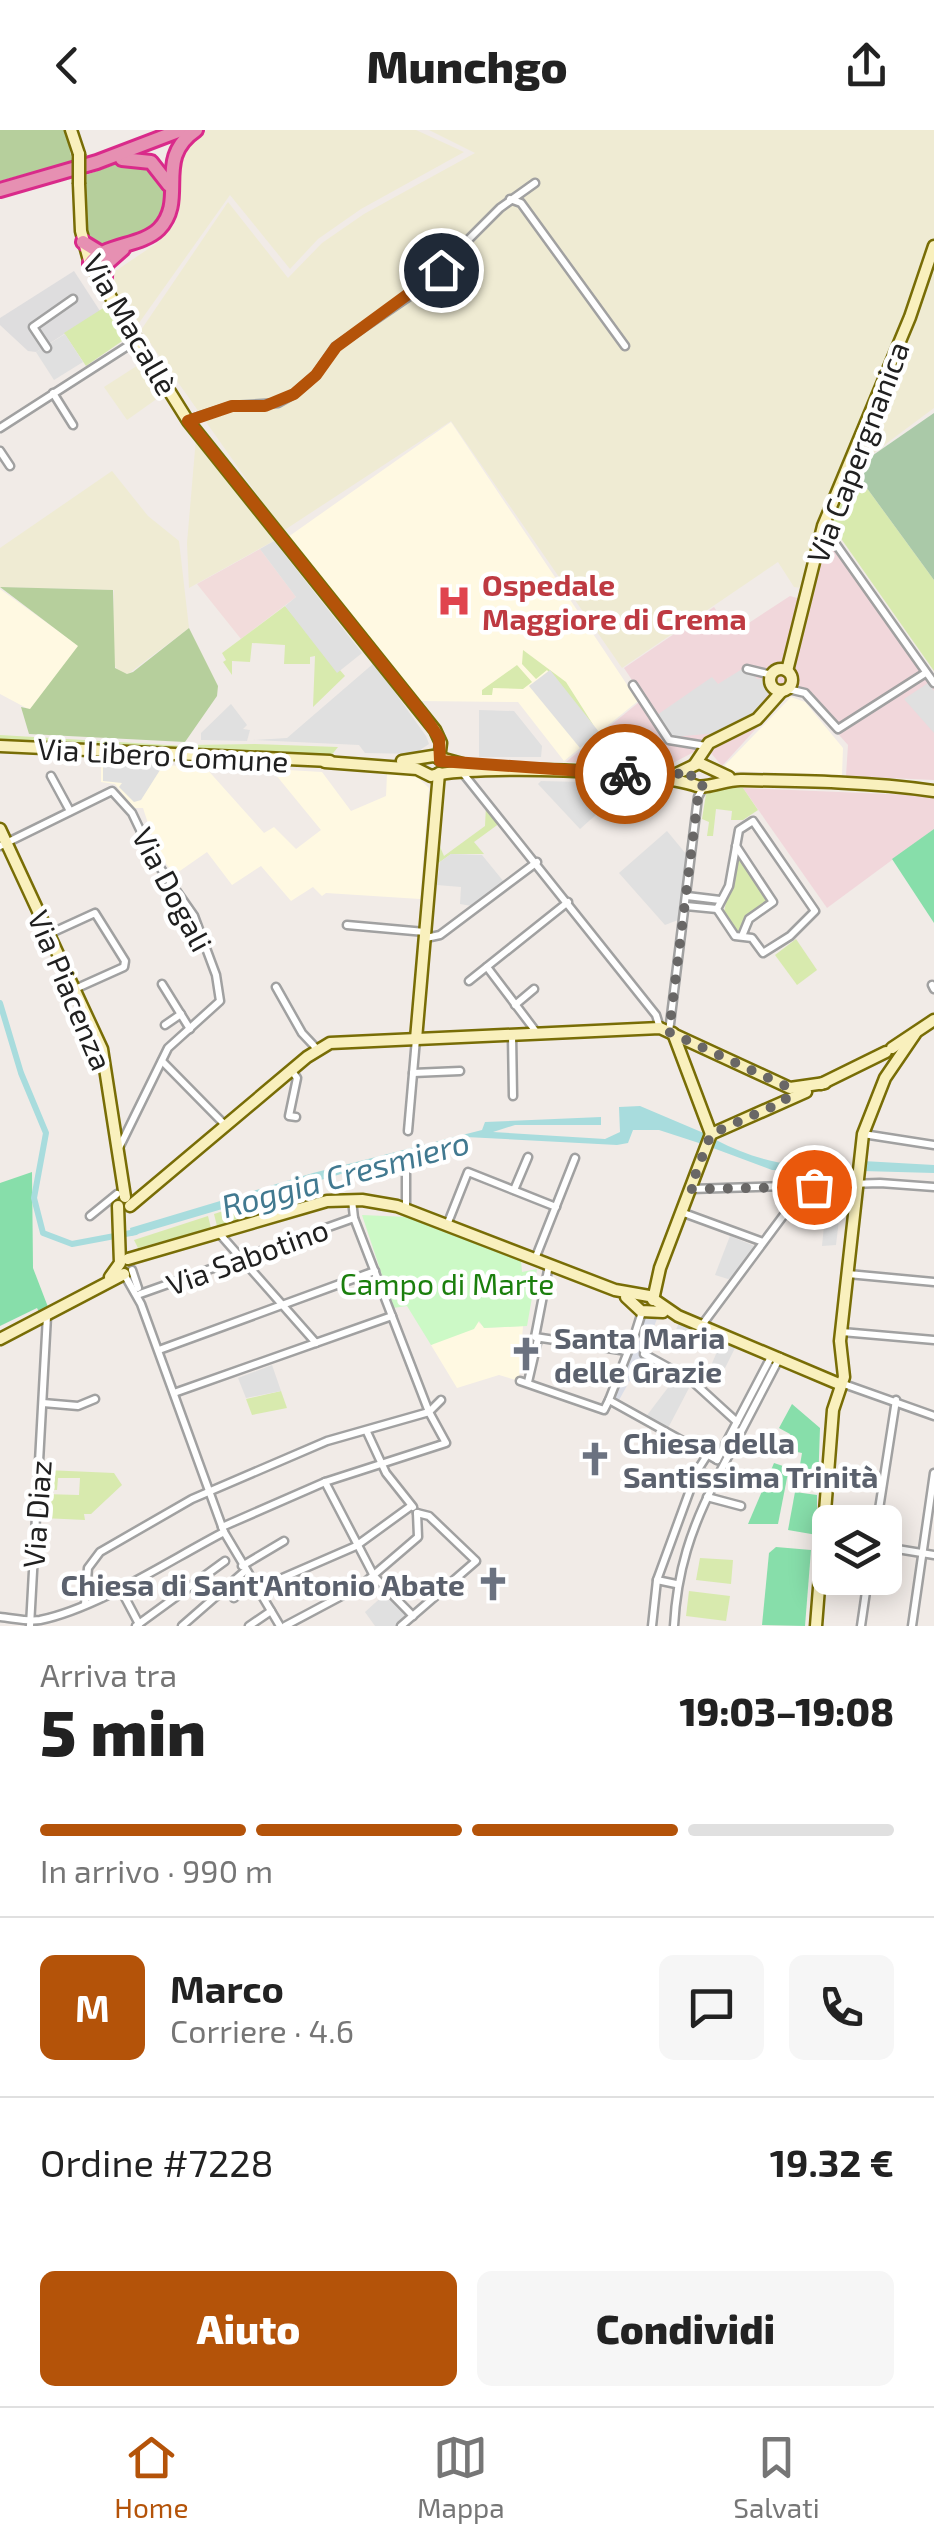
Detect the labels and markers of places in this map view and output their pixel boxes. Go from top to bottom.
pin [399,228,484,313]
place label: Ospedale Maggiore di Crema [482,566,747,636]
hospital icon: Ospedale Maggiore di Crema [435,582,473,620]
pin [772,1145,857,1230]
place label: Santa Maria delle Grazie [554,1319,725,1389]
church icon: Santa Maria delle Grazie [507,1335,545,1373]
place label: Chiesa della Santissima Trinità [623,1424,878,1494]
church icon: Chiesa della Santissima Trinità [576,1440,614,1478]
church icon: Chiesa di Sant'Antonio Abate [474,1565,512,1603]
place label: Chiesa di Sant'Antonio Abate [61,1566,465,1602]

